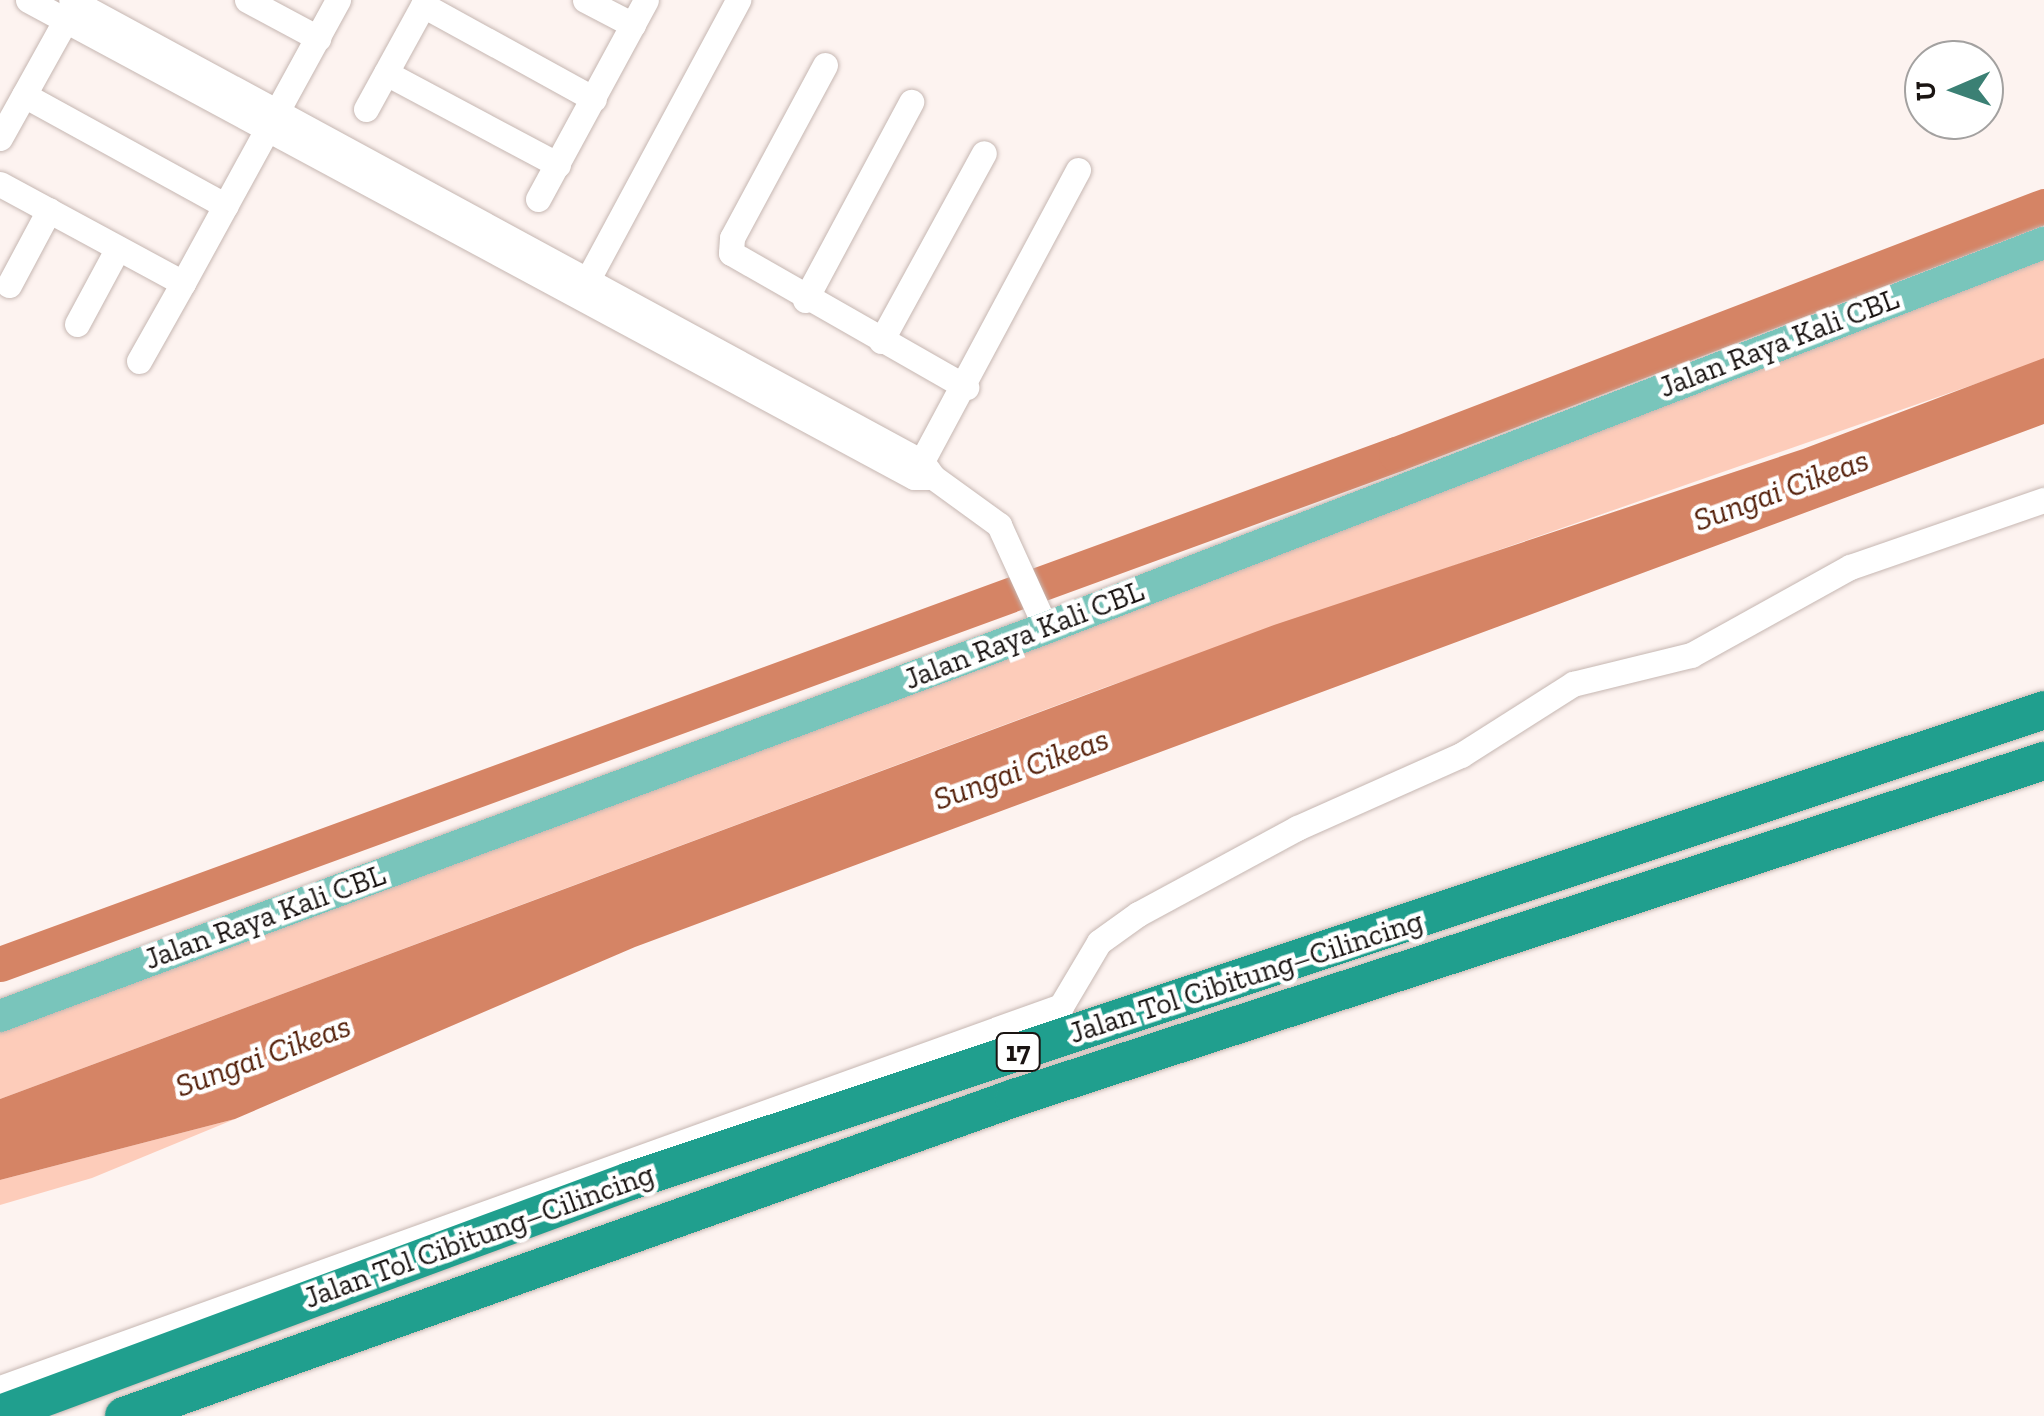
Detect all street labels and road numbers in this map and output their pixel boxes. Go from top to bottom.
street label: Jalan Raya Kali CBL [1654,281,1904,405]
street label: Jalan Raya Kali CBL [899,573,1149,697]
street label: Jalan Raya Kali CBL [140,857,390,977]
street label: Jalan Tol Cibitung–Cilincing [1064,903,1428,1051]
road number: 17 [996,1029,1040,1075]
street label: Jalan Tol Cibitung–Cilincing [299,1156,659,1316]

